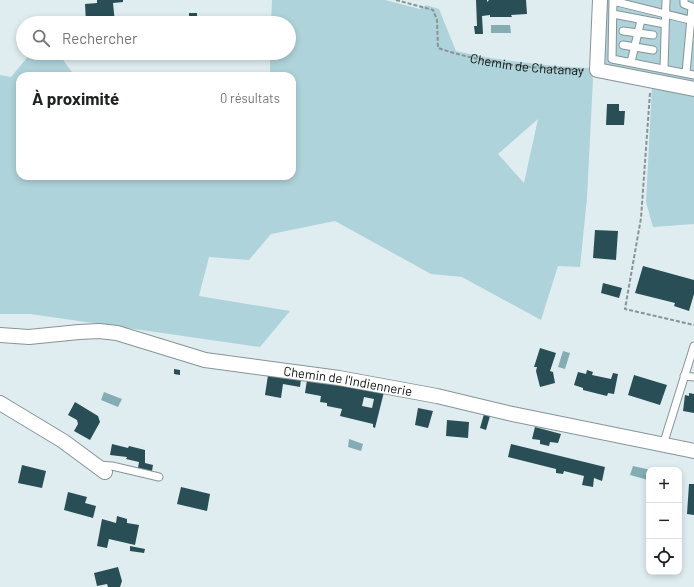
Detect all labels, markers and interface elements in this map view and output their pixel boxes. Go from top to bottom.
search box [16,16,296,60]
icon: search [30,27,52,49]
text: Rechercher [62,29,138,47]
street label: Chemin de Chatanay [468,49,584,78]
text: À proximité [32,88,119,108]
text: 0 résultats [220,90,280,106]
street label: Chemin de l'Indiennerie [283,363,414,399]
map controls [646,467,682,575]
button: + [646,467,682,503]
button: − [646,503,682,539]
button: locate [646,539,682,575]

